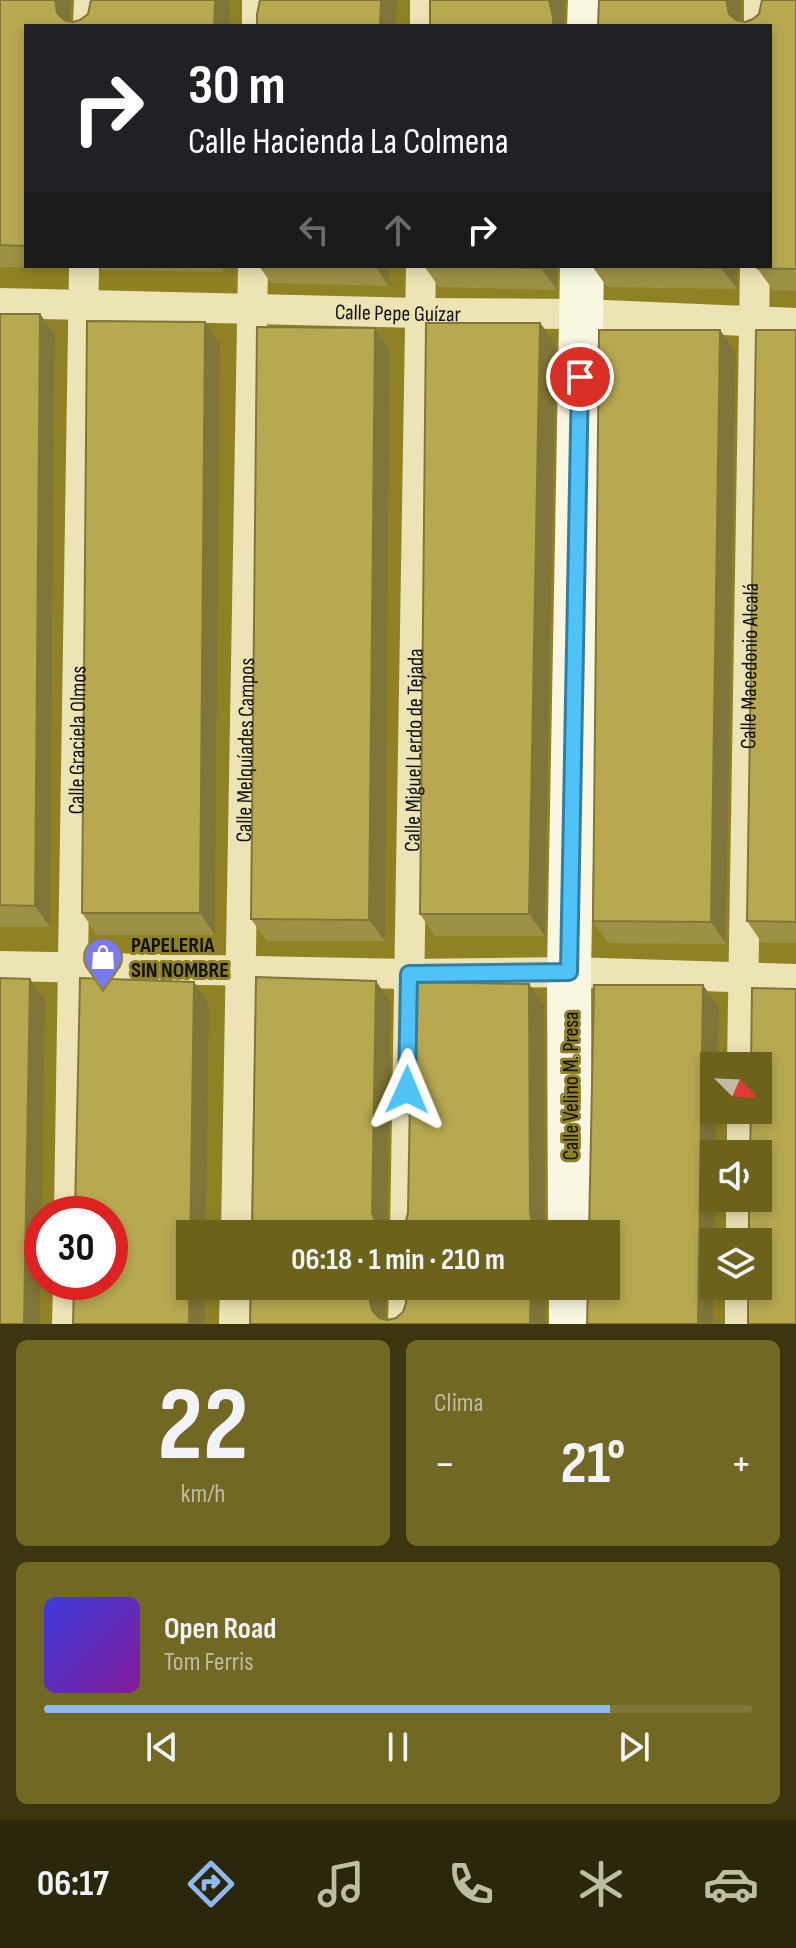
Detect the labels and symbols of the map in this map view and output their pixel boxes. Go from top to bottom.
street label: Calle Pepe Guízar [335,299,461,328]
pin [546,343,614,411]
street label: Calle Macedonio Alcalá [735,583,765,749]
street label: Calle Miguel Lerdo de Tejada [399,648,430,852]
street label: Calle Melquíades Campos [231,657,261,843]
street label: Calle Graciela Olmos [63,665,93,815]
place label: PAPELERIA SIN NOMBRE [131,932,229,984]
shop icon: PAPELERIA SIN NOMBRE [82,936,124,991]
street label: Calle Velino M. Presa [558,1011,585,1161]
position arrow [365,1048,449,1132]
north arrow [700,1052,772,1124]
speed limit sign: 30 [24,1196,128,1300]

